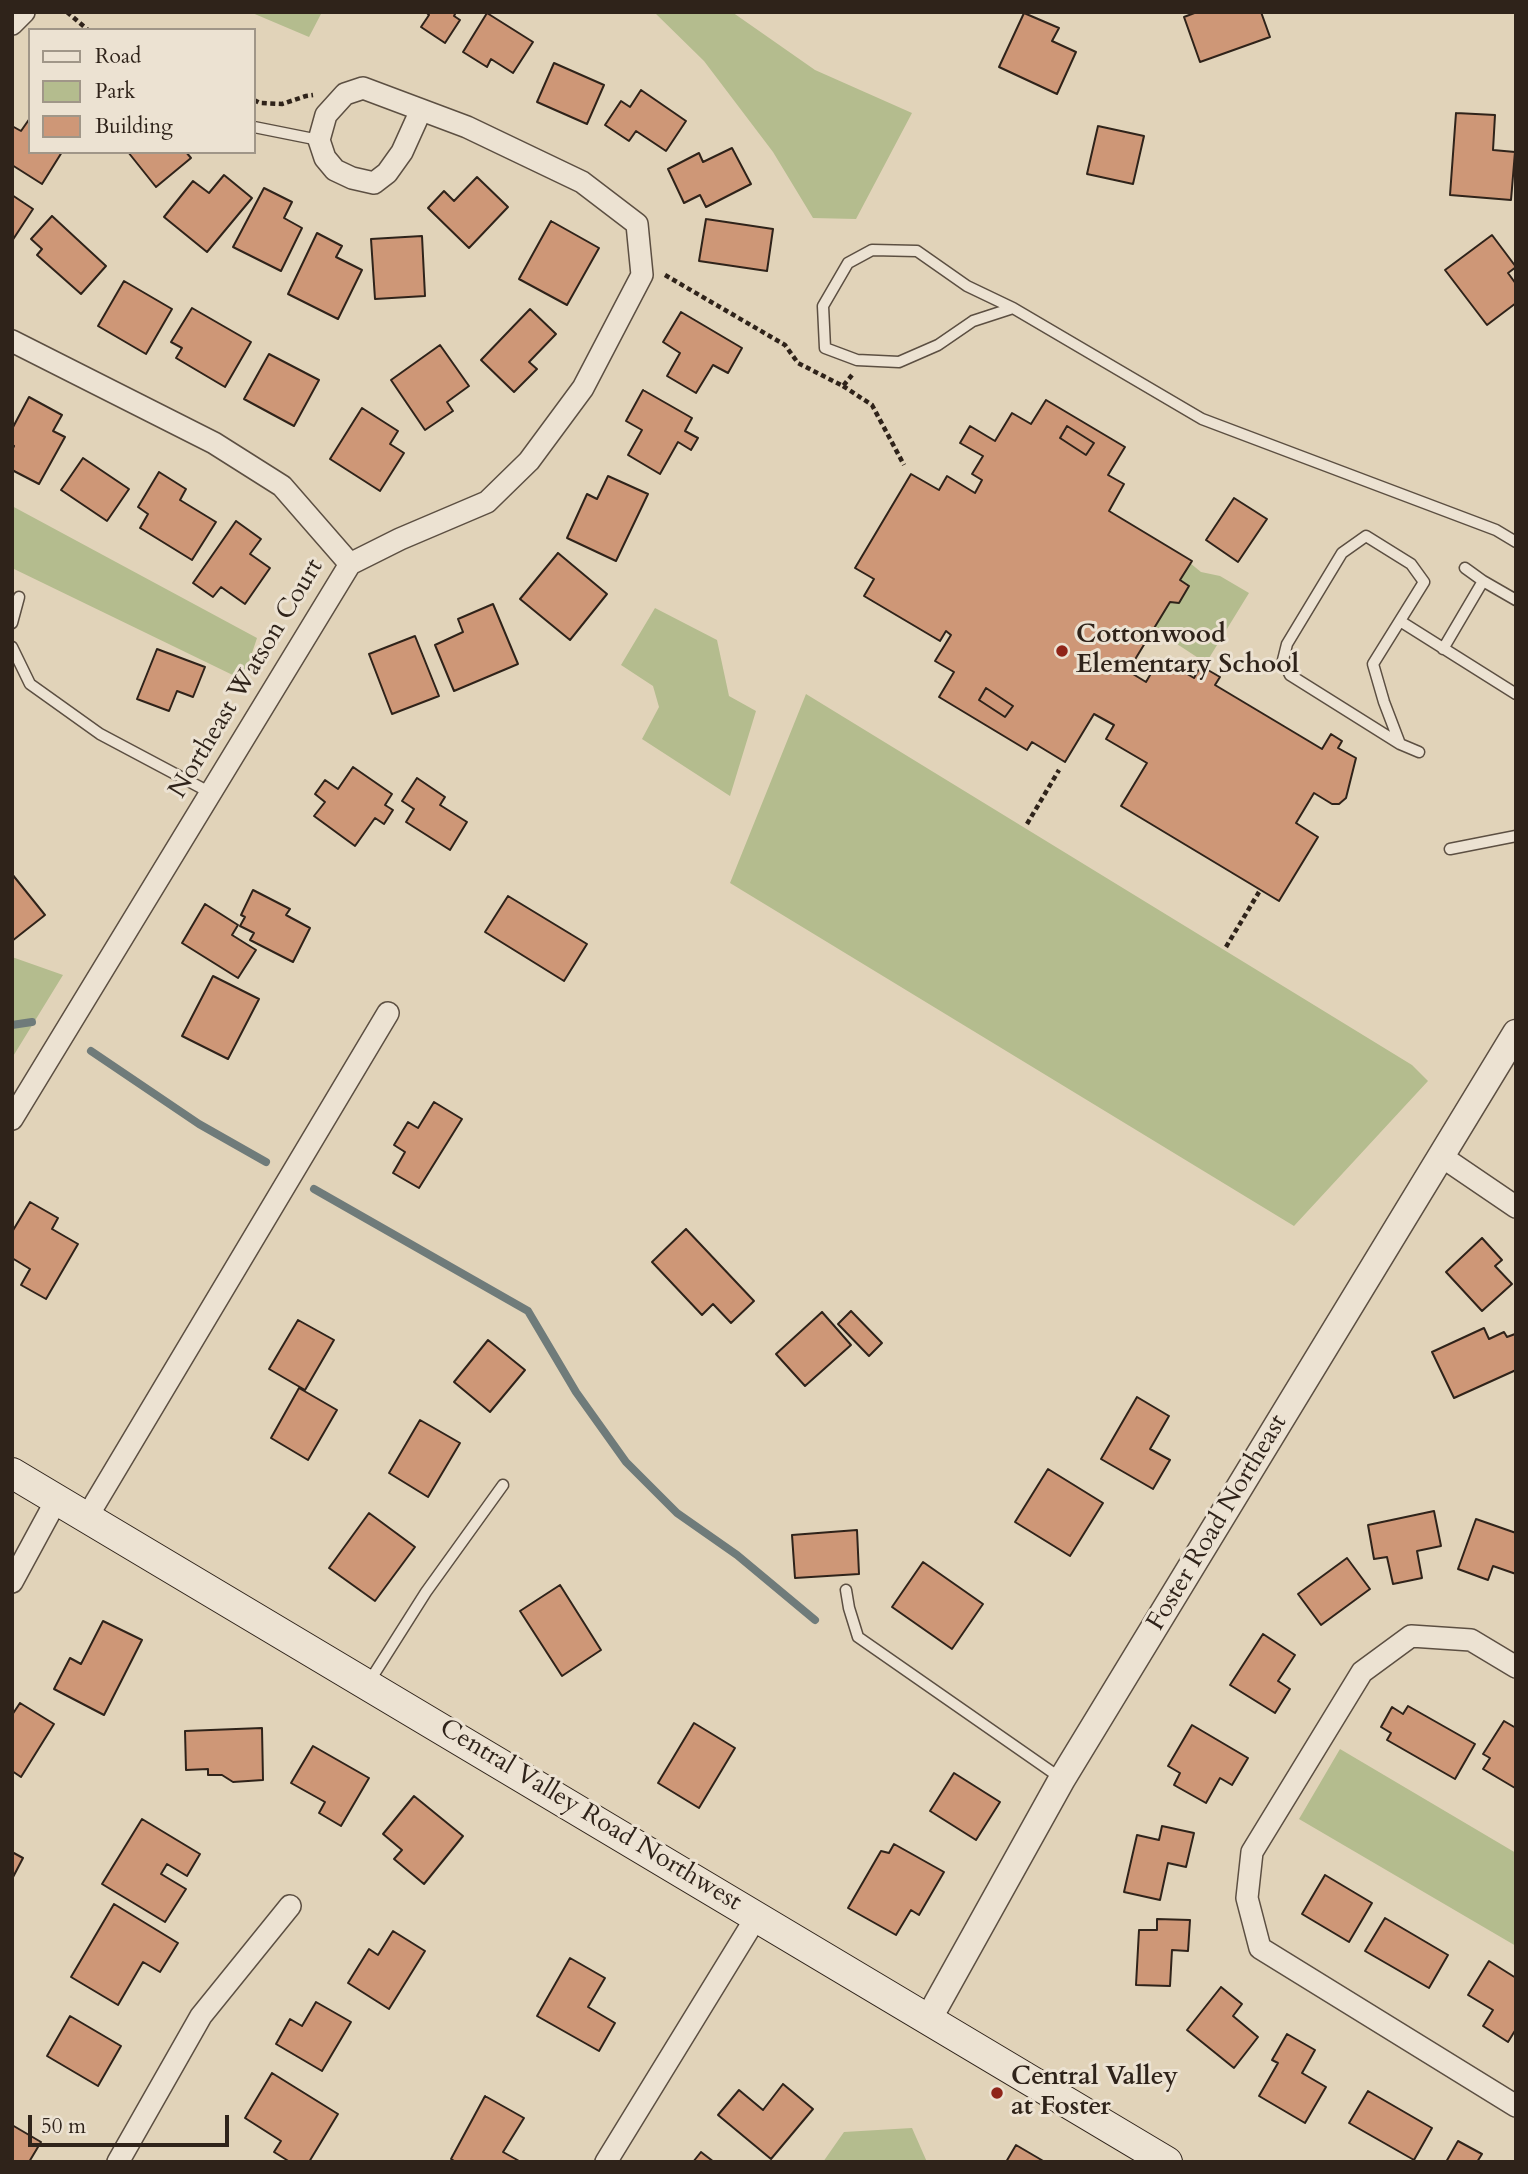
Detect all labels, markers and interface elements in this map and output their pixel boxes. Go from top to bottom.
legend [28,28,256,154]
text: Road [95,42,141,71]
text: Park [95,77,135,106]
text: Building [95,112,173,141]
street label: Northeast Watson Court [163,554,331,804]
place label: Cottonwood Elementary School [1076,620,1299,682]
marker: Cottonwood Elementary School [1054,643,1070,659]
street label: Foster Road Northeast [1141,1409,1295,1637]
street label: Central Valley Road Northwest [433,1713,747,1919]
place label: Central Valley at Foster [1011,2062,1178,2124]
marker: Central Valley at Foster [989,2085,1005,2101]
scale bar [32,2100,233,2144]
text: 50 m [41,2112,86,2141]

